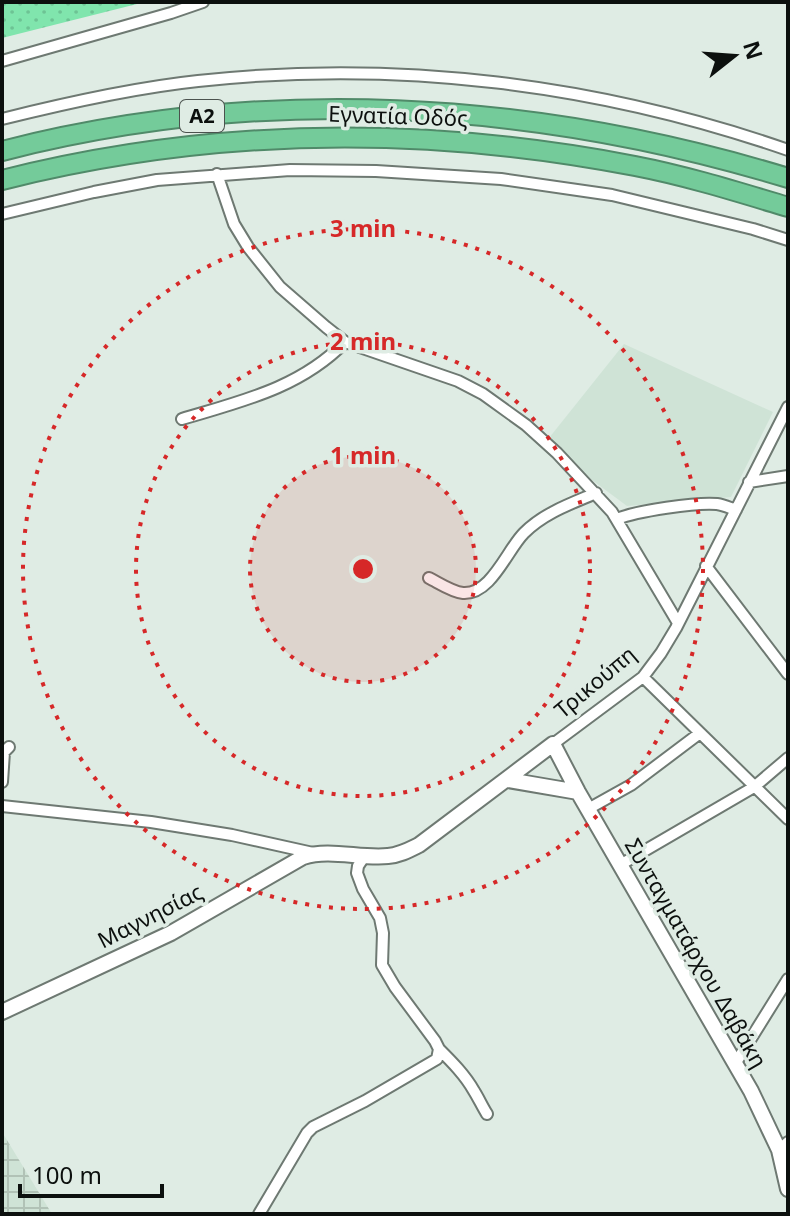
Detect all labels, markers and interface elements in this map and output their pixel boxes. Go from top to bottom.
north arrow [694,16,774,96]
text: N [737,37,771,63]
street label: Εγνατία Οδός [328,98,468,132]
road number: Α2 [180,100,224,132]
text: 3 min [330,211,396,244]
text: 2 min [330,324,396,357]
text: 1 min [330,438,396,471]
centre of rings [349,555,377,583]
street label: Τρικούπη [547,638,641,724]
street label: Συνταγματάρχου Δαβάκη [619,832,775,1073]
street label: Μαγνησίας [92,876,207,954]
scale bar [20,1148,162,1198]
text: 100 m [32,1158,102,1191]

